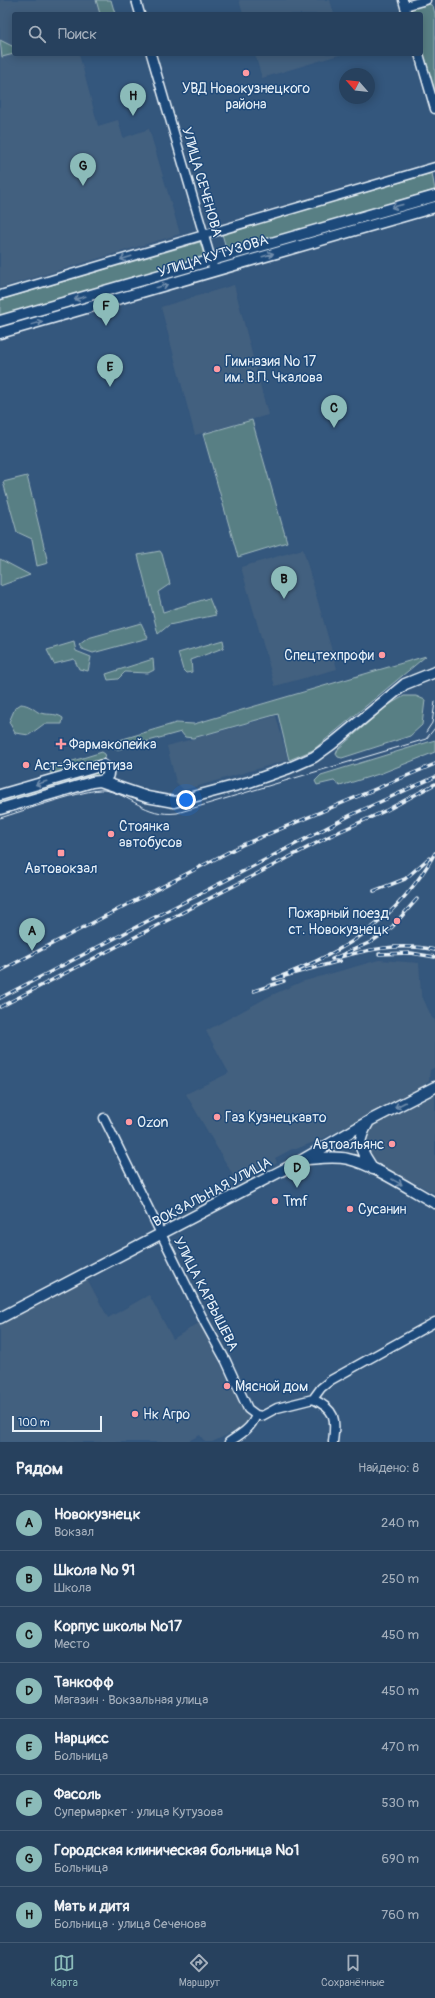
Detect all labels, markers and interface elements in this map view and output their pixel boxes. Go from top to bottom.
search box [12,12,423,56]
icon: search [26,23,48,45]
text: Поиск [58,25,97,44]
marker: УВД Новокузнецкого района [241,68,251,78]
north arrow [339,68,375,104]
place label: УВД Новокузнецкого района [182,80,311,113]
pin: H [120,83,146,116]
street label: УЛИЦА СЕЧЕНОВА [178,125,226,239]
pin: G [70,153,96,186]
one-way arrow [391,203,404,210]
street label: УЛИЦА КУТУЗОВА [156,231,270,281]
one-way arrow [262,250,275,258]
one-way arrow [120,255,133,262]
one-way arrow [156,282,169,289]
pin: F [93,293,119,326]
one-way arrow [74,295,87,302]
one-way arrow [31,319,44,326]
place label: Гимназия № 17 им. В.П. Чкалова [225,353,322,386]
pin: E [97,354,123,387]
marker: Гимназия № 17 им. В.П. Чкалова [212,364,222,374]
pin: C [321,395,347,428]
pin: B [271,566,297,599]
place label: Спецтехпрофи [284,647,374,664]
marker: Спецтехпрофи [377,650,387,660]
place label: Фармакопейка [69,736,156,753]
marker: Фармакопейка [56,739,66,749]
place label: Аст-Экспертиза [34,757,133,774]
marker: Аст-Экспертиза [21,760,31,770]
one-way arrow [35,780,48,787]
your location [176,790,196,810]
place label: Стоянка автобусов [119,818,183,851]
marker: Стоянка автобусов [106,829,116,839]
marker: Автовокзал [56,848,66,858]
place label: Автовокзал [25,860,97,877]
place label: Пожарный поезд ст. Новокузнецк [288,905,390,938]
marker: Пожарный поезд ст. Новокузнецк [392,916,402,926]
pin: A [19,918,45,951]
one-way arrow [395,1102,407,1109]
place label: Газ Кузнецкавто [225,1109,327,1126]
marker: Газ Кузнецкавто [212,1112,222,1122]
place label: Ozon [137,1114,169,1131]
marker: Ozon [124,1117,134,1127]
place label: Автоальянс [313,1136,384,1153]
marker: Автоальянс [387,1139,397,1149]
street label: ВОКЗАЛЬНАЯ УЛИЦА [150,1153,274,1231]
pin: D [284,1155,310,1188]
one-way arrow [391,1179,403,1187]
place label: Tmf [283,1193,308,1210]
marker: Tmf [270,1196,280,1206]
place label: Сусанин [358,1201,406,1218]
marker: Сусанин [345,1204,355,1214]
street label: УЛИЦА КАРБЫШЕВА [170,1234,242,1354]
place label: Мясной дом [235,1378,308,1395]
marker: Мясной дом [222,1381,232,1391]
place label: Нк Агро [143,1406,191,1423]
marker: Нк Агро [130,1409,140,1419]
scale bar [12,1414,102,1433]
text: 100 m [18,1416,49,1429]
text: Рядом [16,1458,63,1479]
text: Найдено: 8 [358,1460,419,1476]
text: Новокузнецк [54,1505,140,1524]
text: A [25,1515,33,1531]
text: 240 m [381,1515,419,1531]
text: Вокзал [54,1524,94,1540]
text: Школа № 91 [54,1561,135,1580]
text: B [25,1571,33,1587]
text: 250 m [381,1571,419,1587]
text: Школа [54,1580,91,1596]
text: Корпус школы №17 [54,1617,182,1636]
text: C [25,1627,33,1643]
text: 450 m [381,1627,419,1643]
text: Место [54,1636,90,1652]
text: Танкофф [54,1673,114,1692]
text: D [25,1683,33,1699]
text: 450 m [381,1683,419,1699]
text: Магазин · Вокзальная улица [54,1692,208,1708]
text: Нарцисс [54,1729,109,1748]
text: E [26,1739,32,1755]
text: 470 m [381,1739,419,1755]
text: Больница [54,1748,108,1764]
text: Фасоль [54,1785,102,1804]
text: F [25,1795,33,1811]
text: 530 m [381,1795,419,1811]
text: Супермаркет · улица Кутузова [54,1804,223,1820]
text: Городская клиническая больница №1 [54,1841,299,1860]
text: G [25,1851,33,1867]
text: 690 m [381,1851,419,1867]
text: Больница [54,1860,108,1876]
text: Мать и дитя [54,1897,130,1916]
text: H [25,1907,33,1923]
text: 760 m [381,1907,419,1923]
text: Больница · улица Сеченова [54,1916,206,1932]
tab: Карта [50,1952,78,1989]
tab: Маршрут [179,1952,220,1989]
tab: Сохранённые [321,1952,385,1989]

